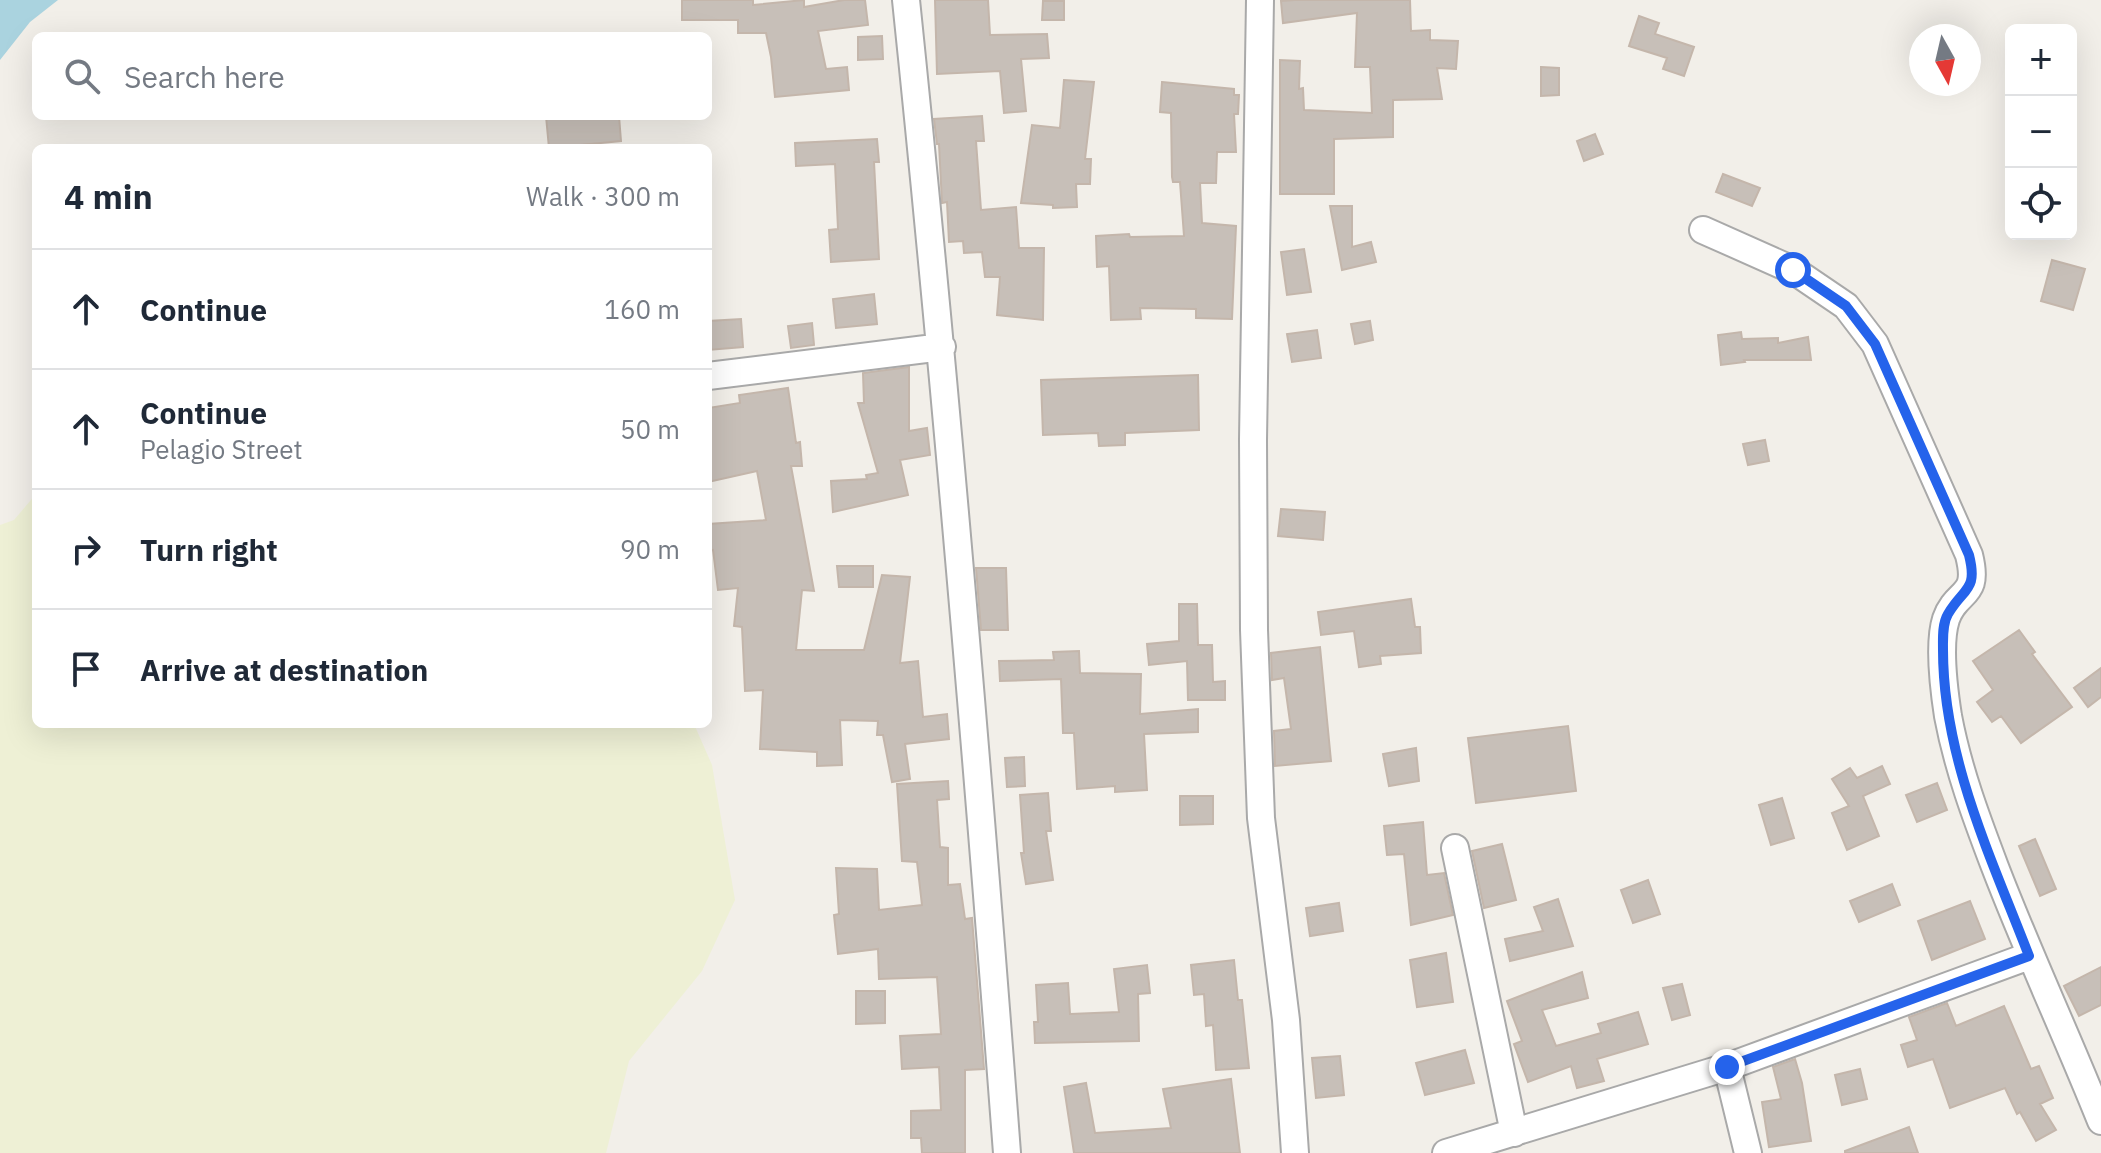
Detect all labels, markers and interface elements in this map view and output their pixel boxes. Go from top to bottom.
north arrow [1909,24,1981,96]
map controls [2005,24,2077,240]
button: + [2005,24,2077,96]
search box [32,32,712,120]
icon: search [60,54,104,98]
text: Search here [124,57,285,96]
button: − [2005,96,2077,168]
button: locate [2005,168,2077,240]
text: 4 min [64,174,153,218]
text: Walk · 300 m [526,179,680,213]
route start [1775,252,1811,288]
icon: ahead [64,287,108,331]
text: Continue [140,290,267,329]
text: 160 m [604,292,680,326]
text: Continue [140,393,267,432]
icon: ahead [64,407,108,451]
text: 50 m [620,412,680,446]
text: Pelagio Street [140,432,303,466]
icon: right [64,527,108,571]
text: Turn right [140,530,278,569]
text: 90 m [620,532,680,566]
icon: arrive [64,647,108,691]
text: Arrive at destination [140,650,428,689]
route end [1709,1049,1745,1085]

